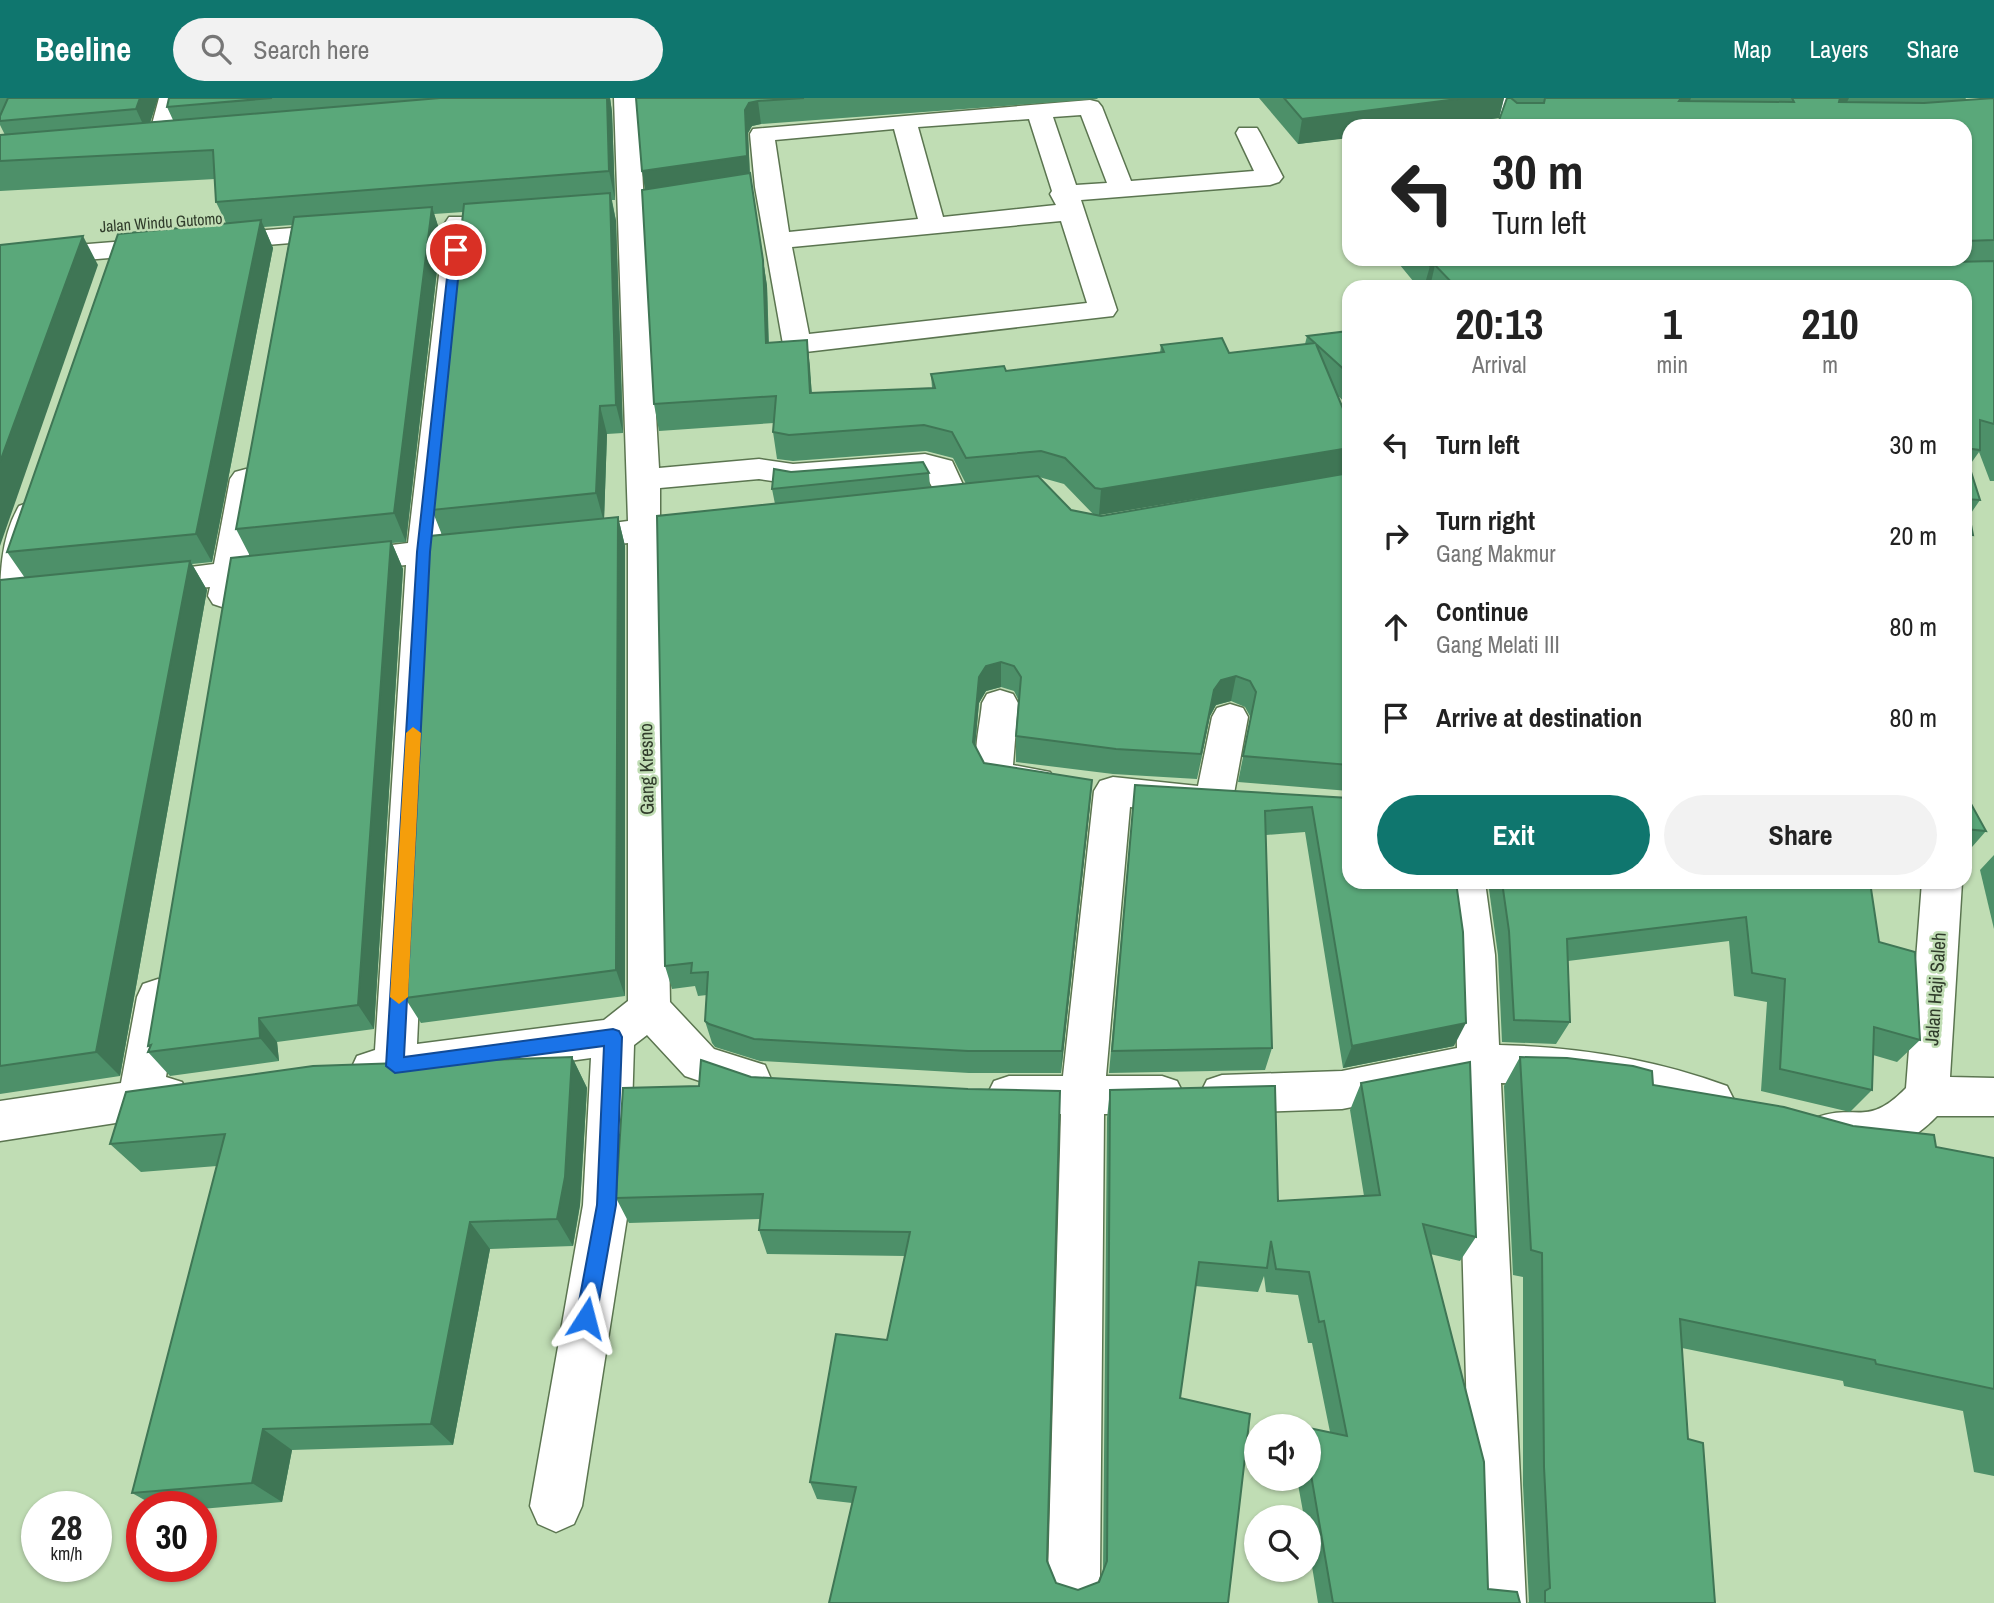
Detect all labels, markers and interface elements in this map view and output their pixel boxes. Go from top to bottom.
search box [173,18,663,81]
text: Beeline [35,27,131,71]
icon: search [197,30,235,68]
text: Search here [253,32,369,67]
text: Map [1733,33,1771,65]
text: Layers [1809,33,1868,65]
text: Share [1906,33,1959,65]
text: 30 m [1492,138,1584,204]
icon: left [1377,147,1468,238]
text: Turn left [1492,201,1586,244]
street label: Jalan Windu Gutomo [99,207,223,237]
pin [426,220,486,280]
icon: arrive [437,231,475,269]
text: 20:13 [1455,296,1543,352]
text: 1 [1663,296,1682,352]
text: 210 [1801,296,1859,352]
text: Arrival [1472,349,1527,380]
text: min [1657,349,1688,380]
text: m [1822,349,1838,380]
icon: left [1377,426,1415,464]
text: Turn left [1436,427,1520,462]
text: 30 m [1890,427,1937,462]
text: Turn right [1436,503,1535,538]
icon: right [1377,517,1415,555]
text: 20 m [1890,518,1937,553]
text: Gang Makmur [1436,538,1556,569]
text: Continue [1436,594,1528,629]
icon: ahead [1377,608,1415,646]
text: 80 m [1890,609,1937,644]
text: Gang Melati III [1436,629,1560,660]
icon: arrive [1377,699,1415,737]
text: Arrive at destination [1436,700,1642,735]
text: 80 m [1890,700,1937,735]
street label: Gang Kresno [632,723,660,815]
button: Exit [1377,795,1650,875]
button: Share [1664,795,1937,875]
street label: Jalan Haji Saleh [1918,932,1952,1046]
position arrow [549,1281,623,1355]
map controls [1244,1414,1321,1582]
button: sound [1244,1414,1321,1491]
speed limit sign: 30 [126,1491,217,1582]
text: 28 [51,1504,82,1551]
button: search [1244,1505,1321,1582]
text: km/h [51,1541,83,1566]

